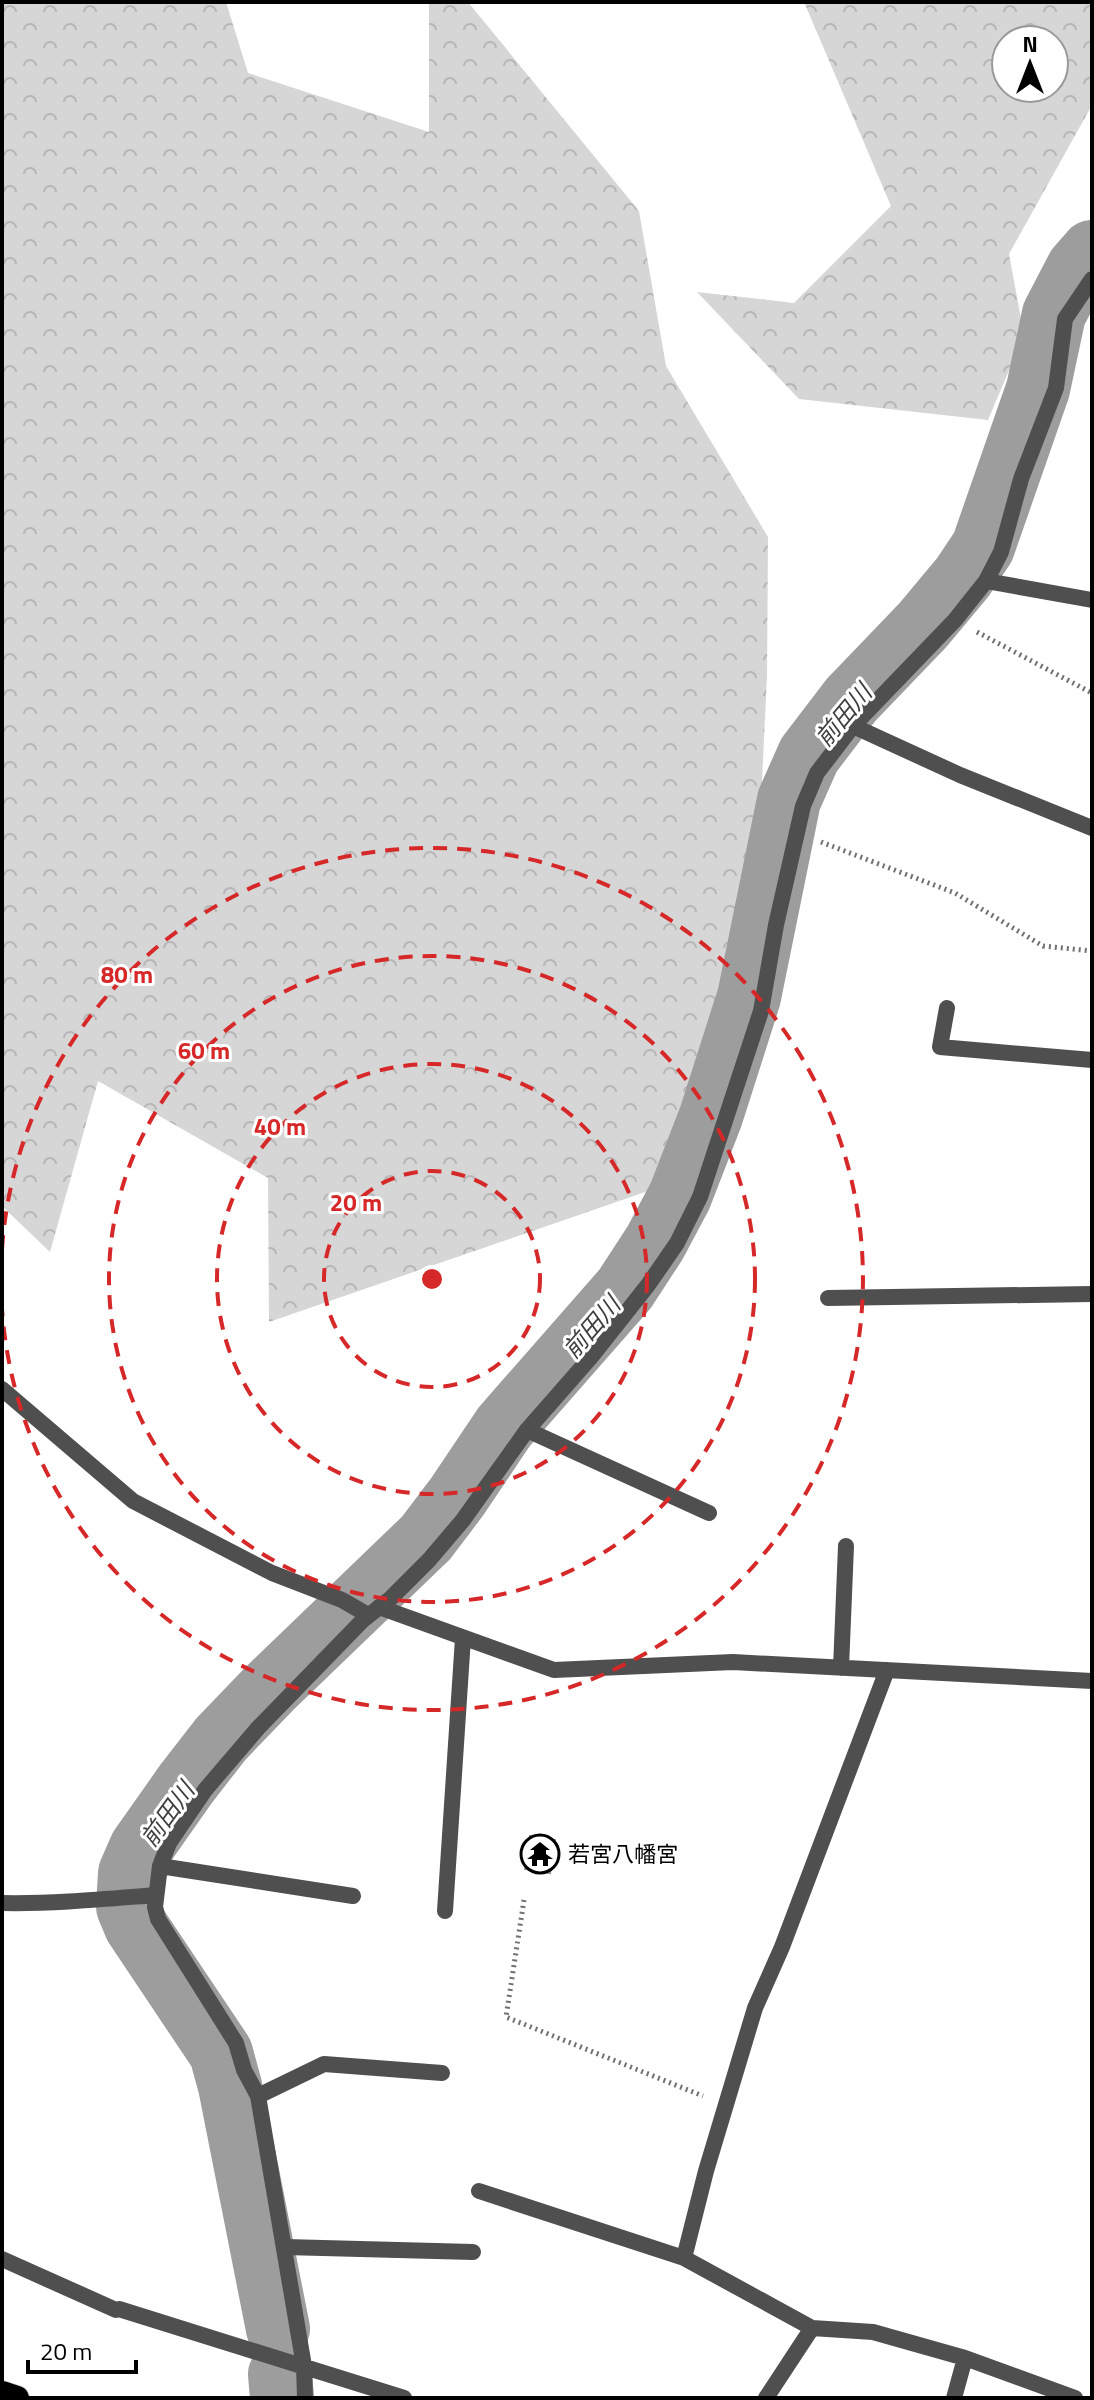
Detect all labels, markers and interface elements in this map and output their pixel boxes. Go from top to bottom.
north arrow [990,24,1070,104]
text: N [1022,27,1038,61]
water label: 前田川 [806,674,882,754]
text: 80 m [101,956,153,992]
text: 60 m [178,1032,230,1068]
text: 40 m [254,1108,306,1144]
text: 20 m [330,1184,382,1220]
centre of rings [418,1265,446,1293]
water label: 前田川 [554,1286,630,1366]
water label: 前田川 [131,1772,204,1854]
temple icon: 若宮八幡宮 [519,1833,561,1875]
place label: 若宮八幡宮 [568,1837,678,1871]
scale bar [28,2324,136,2374]
text: 20 m [40,2333,92,2369]

